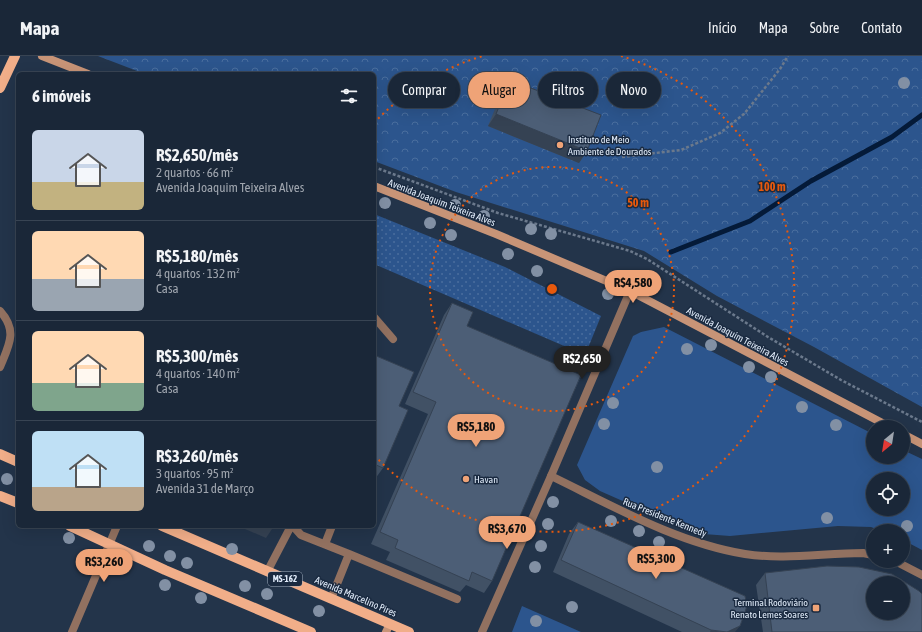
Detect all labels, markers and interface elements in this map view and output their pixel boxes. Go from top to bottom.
text: Mapa [20,17,59,39]
text: Início [708,20,737,36]
text: Mapa [759,20,788,36]
text: Sobre [810,20,839,36]
text: Contato [861,20,902,36]
chip: Comprar [388,72,460,108]
chip: Alugar [468,72,530,108]
chip: Filtros [538,72,598,108]
chip: Novo [606,72,661,108]
icon: filters [338,85,360,107]
text: 6 imóveis [32,86,91,106]
place label: Instituto de Meio Ambiente de Dourados [568,134,652,157]
marker: Instituto de Meio Ambiente de Dourados [555,140,565,150]
text: R$2,650/mês [156,145,238,165]
icon: home [64,146,112,194]
text: 2 quartos · 66 m² [156,165,234,180]
street label: Avenida Joaquim Teixeira Alves [387,177,497,228]
text: Avenida Joaquim Teixeira Alves [156,180,304,195]
text: 100 m [758,180,786,194]
text: 50 m [627,196,649,210]
text: R$5,180/mês [156,246,238,266]
icon: home [64,247,112,295]
text: 4 quartos · 132 m² [156,266,240,281]
pin: R$4,580 [596,270,670,304]
text: R$4,580 [614,275,652,290]
text: Casa [156,281,179,296]
centre of rings [545,282,559,296]
street label: Avenida Joaquim Teixeira Alves [685,305,791,368]
text: R$5,300/mês [156,346,238,366]
pin: R$2,650 [545,346,619,380]
icon: home [64,347,112,395]
text: R$2,650 [563,351,601,366]
text: 4 quartos · 140 m² [156,366,240,381]
text: Casa [156,381,179,396]
pin: R$5,180 [439,414,513,448]
text: R$5,180 [457,419,495,434]
north arrow [866,420,910,464]
map controls [866,420,910,620]
text: R$3,260/mês [156,446,238,466]
icon: home [64,447,112,495]
text: 3 quartos · 95 m² [156,466,234,481]
button: locate [866,472,910,516]
marker: Havan [461,474,471,484]
place label: Havan [474,474,498,485]
text: Avenida 31 de Março [156,481,254,496]
street label: Rua Presidente Kennedy [621,496,708,539]
pin: R$3,670 [470,516,544,550]
text: R$3,670 [488,521,526,536]
button: + [866,524,910,568]
pin: R$5,300 [619,546,693,580]
pin: R$3,260 [67,549,141,583]
text: R$5,300 [637,551,675,566]
text: R$3,260 [85,554,123,569]
road number: MS-162 [268,572,302,586]
street label: Avenida Marcelino Pires [313,574,399,619]
button: − [866,576,910,620]
place label: Terminal Rodoviário Renato Lemes Soares [730,597,808,620]
marker: Terminal Rodoviário Renato Lemes Soares [811,603,821,613]

